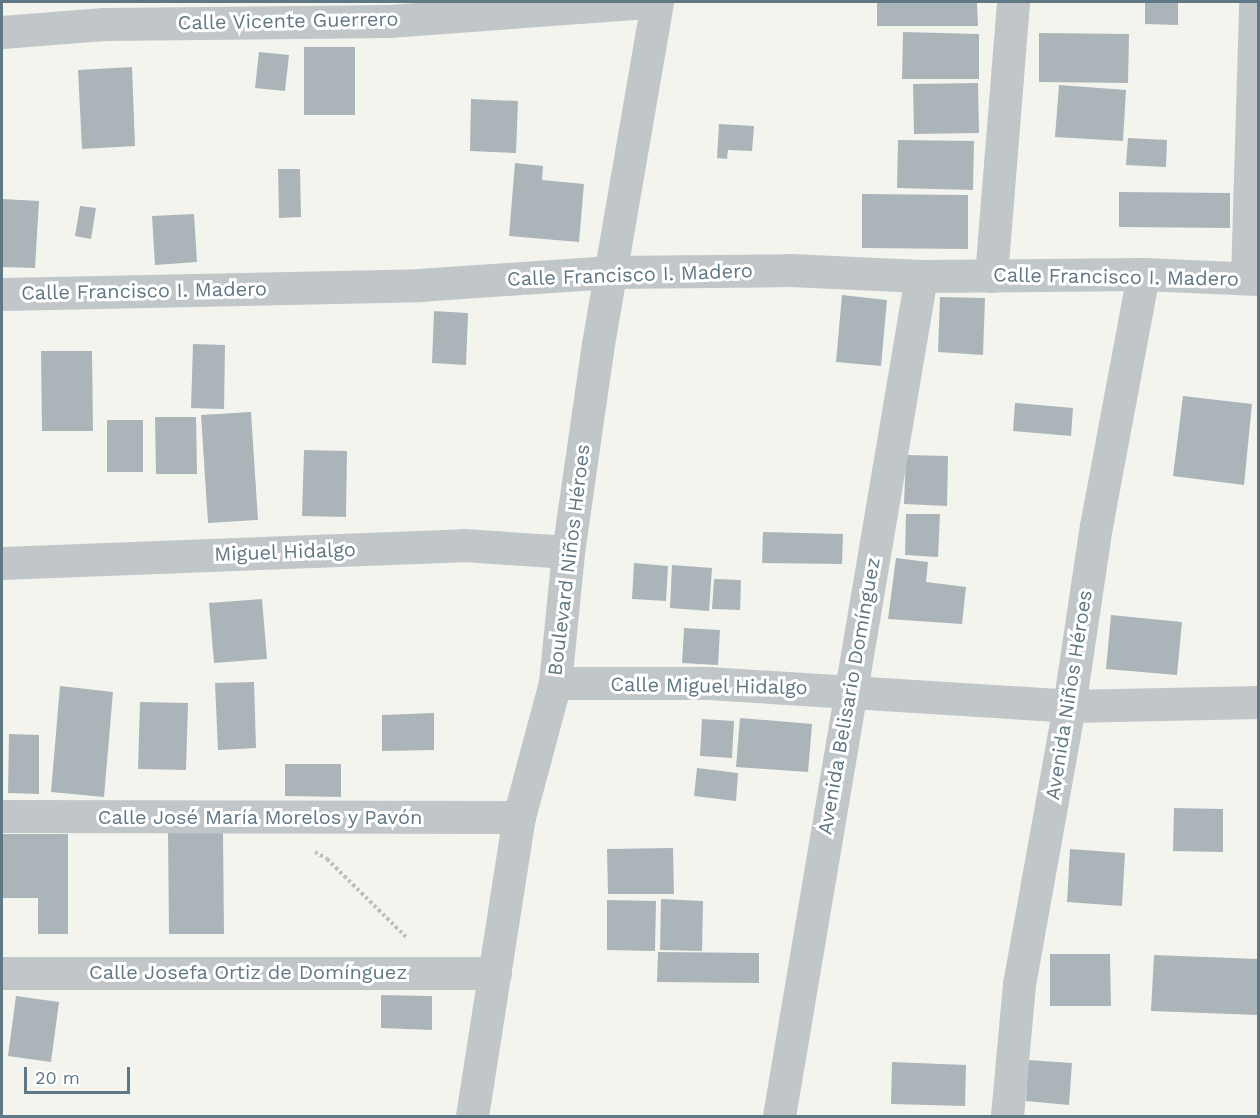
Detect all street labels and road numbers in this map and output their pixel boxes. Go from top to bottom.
street label: Calle Vicente Guerrero [177,7,399,35]
street label: Calle Francisco I. Madero [507,259,753,291]
street label: Calle Francisco I. Madero [993,263,1239,291]
street label: Calle Francisco I. Madero [21,277,267,305]
street label: Boulevard Niños Héroes [543,443,595,677]
street label: Miguel Hidalgo [213,538,357,566]
street label: Avenida Belisario Domínguez [813,555,885,837]
street label: Avenida Niños Héroes [1041,588,1097,802]
street label: Calle Miguel Hidalgo [610,672,808,700]
street label: Calle José María Morelos y Pavón [97,805,423,829]
street label: Calle Josefa Ortiz de Domínguez [88,960,408,984]

